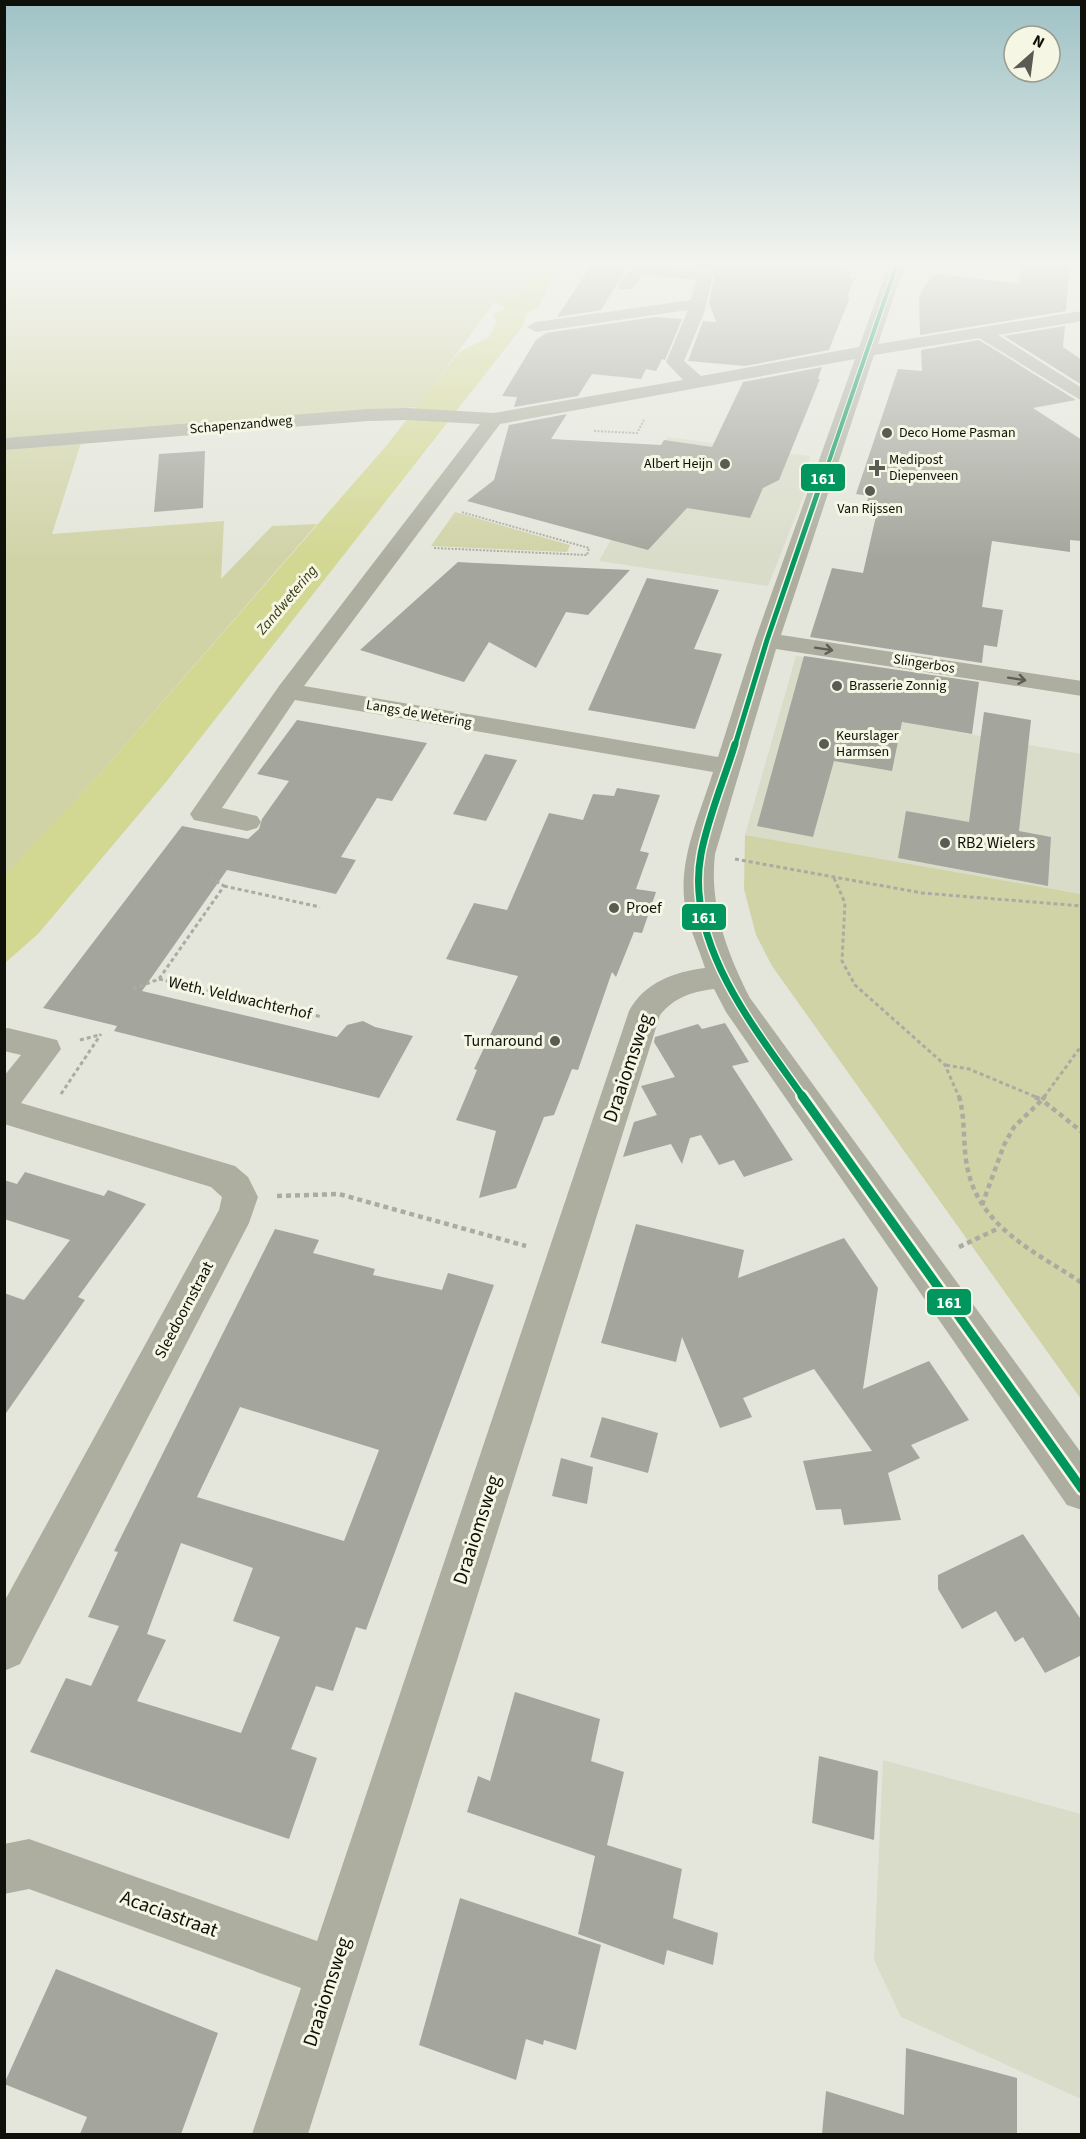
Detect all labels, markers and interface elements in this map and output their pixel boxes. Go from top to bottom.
north arrow [1002,24,1062,84]
text: N [1029,29,1048,54]
street label: Schapenzandweg [189,411,293,439]
place label: Deco Home Pasman [899,423,1016,443]
marker: Deco Home Pasman [880,426,894,440]
place label: Medipost Diepenveen [889,450,958,486]
place label: Albert Heijn [644,454,713,474]
marker: Albert Heijn [718,457,732,471]
marker: Medipost Diepenveen [870,461,884,475]
line badge: 161 [800,463,846,492]
text: 161 [810,468,836,490]
marker: Van Rijssen [863,484,877,498]
place label: Van Rijssen [837,499,903,519]
water label: Zandwetering [251,561,322,640]
one-way arrow [814,643,834,654]
street label: Slingerbos [892,649,956,679]
one-way arrow [1007,673,1026,684]
place label: Brasserie Zonnig [849,676,946,696]
marker: Brasserie Zonnig [830,679,844,693]
street label: Langs de Wetering [365,695,473,733]
place label: Keurslager Harmsen [836,726,899,762]
marker: Keurslager Harmsen [817,737,831,751]
place label: RB2 Wielers [957,832,1036,854]
marker: RB2 Wielers [938,836,952,850]
place label: Proef [626,897,663,919]
marker: Proef [607,901,621,915]
line badge: 161 [681,903,727,931]
text: 161 [691,907,717,929]
street label: Weth. Veldwachterhof [166,971,315,1026]
street label: Draaiomsweg [596,1010,660,1126]
place label: Turnaround [464,1030,543,1052]
marker: Turnaround [548,1034,562,1048]
street label: Sleedoornstraat [149,1257,219,1363]
line badge: 161 [926,1288,972,1316]
text: 161 [936,1292,962,1314]
street label: Draaiomsweg [446,1472,508,1588]
street label: Acaciastraat [116,1883,222,1945]
street label: Draaiomsweg [296,1934,358,2050]

